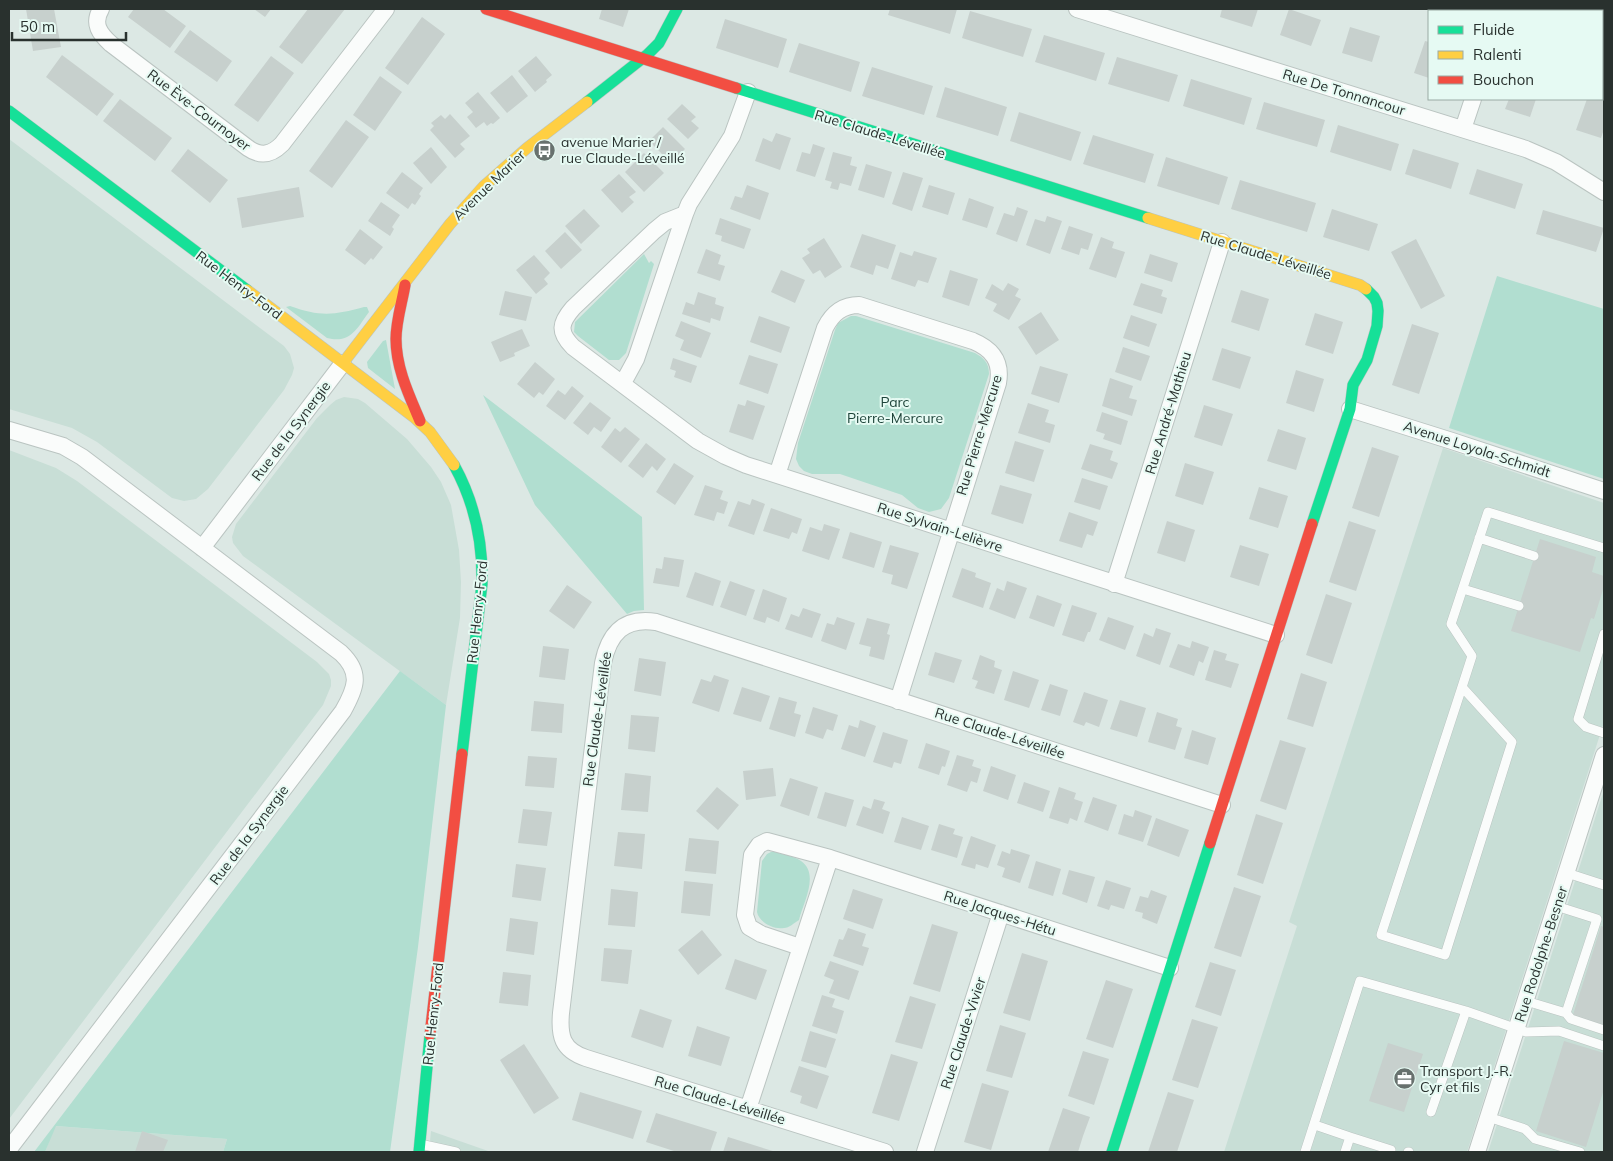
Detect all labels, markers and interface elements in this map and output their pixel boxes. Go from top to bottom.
scale bar [12,10,126,42]
legend [1428,10,1603,100]
text: 50 m [20,17,55,36]
text: Fluide [1473,20,1514,39]
text: Ralenti [1473,45,1522,64]
street label: Rue Ève-Cournoyer [144,65,255,155]
street label: Rue De Tonnancour [1281,65,1408,119]
text: Bouchon [1473,70,1534,89]
street label: Rue Claude-Léveillée [812,106,948,162]
place label: avenue Marier / rue Claude-Léveillé [561,133,685,167]
bus stop icon: avenue Marier / rue Claude-Léveillé [533,138,557,162]
street label: Avenue Marier [449,145,530,224]
street label: Rue Claude-Léveillée [1198,227,1334,283]
street label: Rue Henry-Ford [192,247,286,323]
street label: Rue André-Mathieu [1141,350,1195,476]
street label: Rue Pierre-Mercure [952,373,1006,497]
street label: Rue de la Synergie [248,378,334,484]
park label: Parc Pierre-Mercure [847,393,943,427]
street label: Avenue Loyola-Schmidt [1401,417,1553,481]
street label: Rue Sylvain-Lelièvre [875,498,1005,556]
street label: Rue Henry-Ford [463,560,491,664]
street label: Rue Claude-Léveillée [579,650,615,788]
street label: Rue Claude-Léveillée [933,703,1067,763]
street label: Rue de la Synergie [206,782,292,888]
street label: Rue Rodolphe-Besner [1511,883,1572,1024]
street label: Rue Jacques-Hétu [941,886,1059,940]
street label: Rue Henry-Ford [419,962,447,1066]
street label: Rue Claude-Vivier [936,974,990,1091]
place label: Transport J.-R. Cyr et fils [1420,1062,1512,1096]
office icon: Transport J.-R. Cyr et fils [1392,1067,1416,1091]
street label: Rue Claude-Léveillée [652,1072,788,1128]

